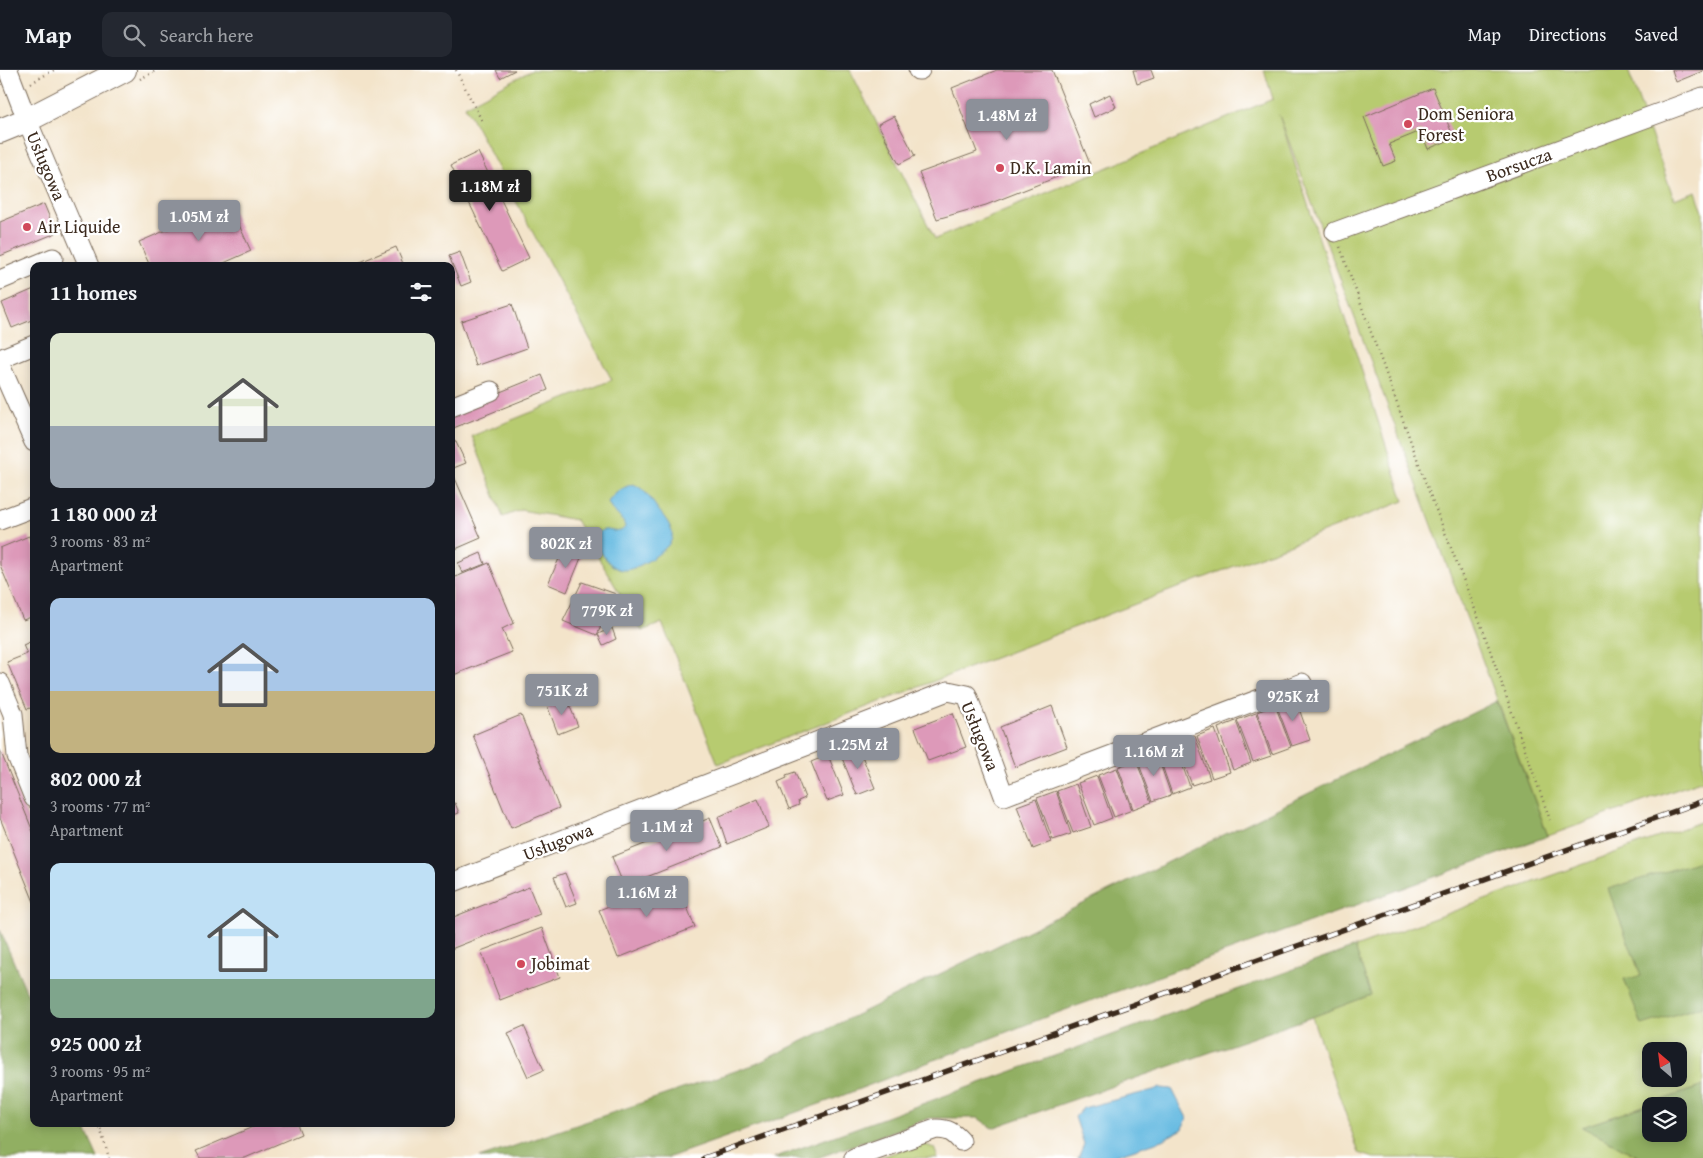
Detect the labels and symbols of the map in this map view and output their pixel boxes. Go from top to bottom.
pin: 1.48M zł [955,98,1059,141]
place label: Dom Seniora Forest [1418,100,1515,148]
marker: Dom Seniora Forest [1402,118,1414,130]
street label: Usługowa [20,127,73,205]
street label: Borsucza [1482,140,1556,189]
place label: D.K. Lamin [1010,154,1091,181]
marker: D.K. Lamin [994,162,1006,174]
pin: 1.18M zł [438,170,542,212]
pin: 1.05M zł [147,200,251,242]
place label: Air Liquide [37,213,121,240]
marker: Air Liquide [21,221,33,233]
pin: 802K zł [520,526,612,569]
pin: 779K zł [561,594,653,636]
pin: 751K zł [516,674,608,716]
pin: 925K zł [1247,680,1339,722]
street label: Usługowa [954,697,1007,775]
pin: 1.25M zł [806,728,910,770]
pin: 1.16M zł [1102,734,1206,777]
pin: 1.1M zł [621,810,713,852]
street label: Usługowa [519,816,597,867]
pin: 1.16M zł [595,876,699,918]
place label: Jobimat [529,950,590,977]
marker: Jobimat [515,958,527,970]
north arrow [1642,1042,1688,1088]

